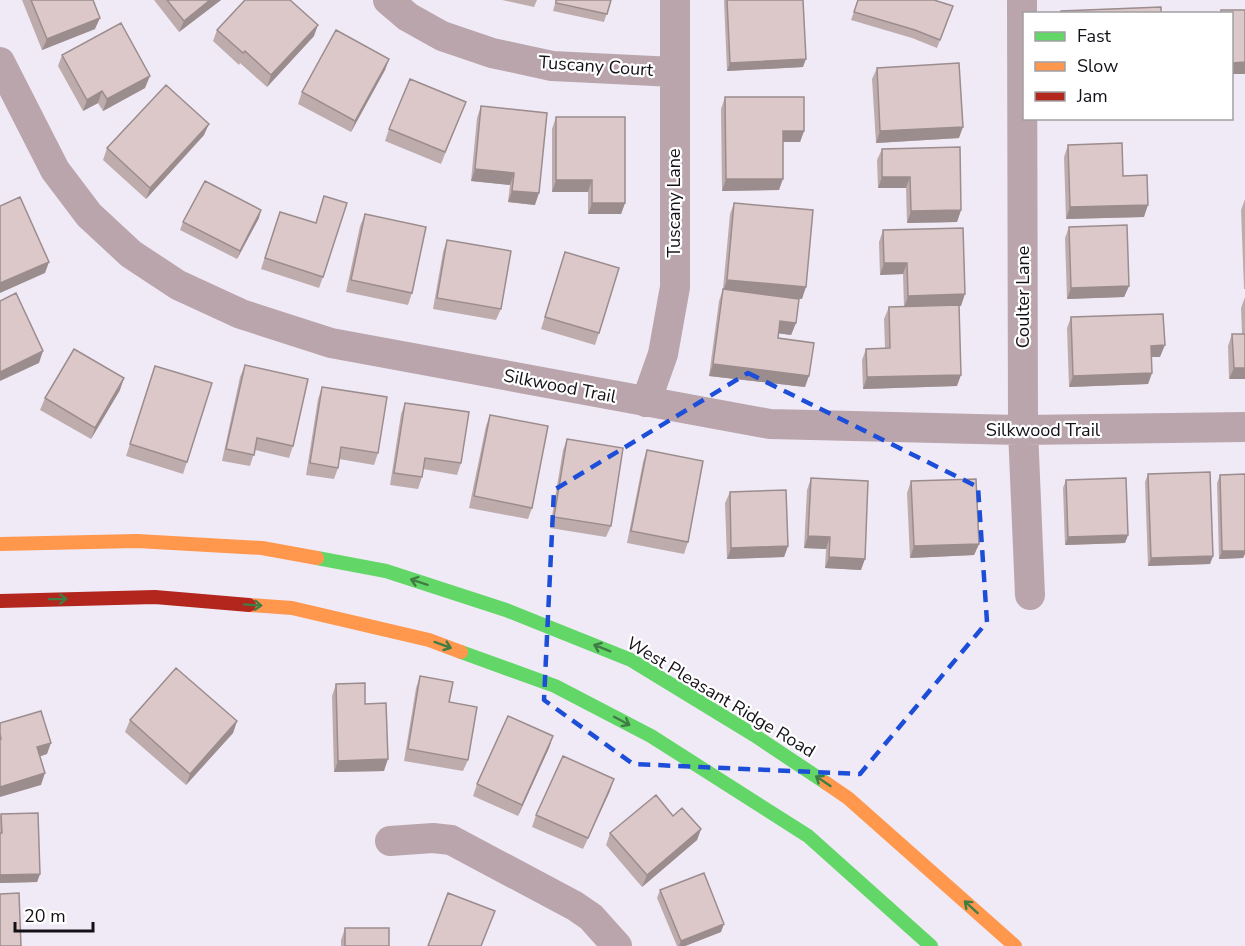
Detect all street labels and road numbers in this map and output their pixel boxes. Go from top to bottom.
street label: Tuscany Court [538,50,655,82]
street label: Tuscany Lane [662,148,686,258]
street label: Coulter Lane [1011,246,1035,348]
street label: Silkwood Trail [502,363,619,409]
street label: Silkwood Trail [986,418,1101,442]
street label: West Pleasant Ridge Road [622,631,820,763]

